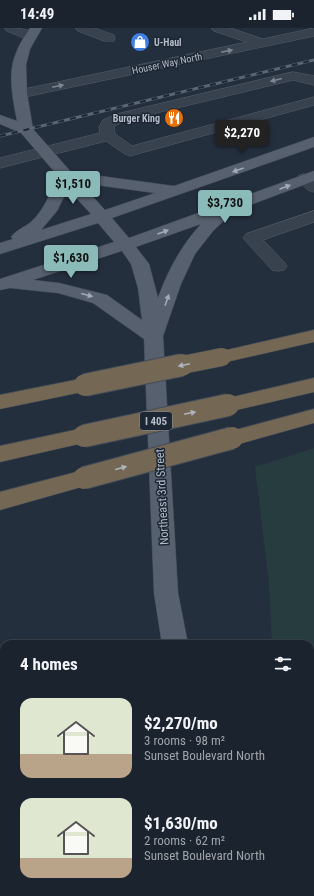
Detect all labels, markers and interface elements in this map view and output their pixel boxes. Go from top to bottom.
text: 14:49 [20,5,54,23]
shop icon: U-Haul [129,31,151,53]
place label: U-Haul [154,37,182,48]
one-way arrow [221,48,233,54]
street label: Houser Way North [131,51,203,76]
one-way arrow [270,78,283,84]
one-way arrow [52,83,64,89]
restaurant icon: Burger King [163,107,185,129]
place label: Burger King [113,113,160,124]
pin: $2,270 [209,120,275,154]
text: $2,270 [224,125,260,140]
one-way arrow [231,167,243,173]
pin: $1,510 [40,171,106,205]
text: $1,510 [55,176,91,191]
one-way arrow [279,183,291,189]
pin: $3,730 [192,190,258,224]
text: $3,730 [207,195,243,210]
one-way arrow [157,229,169,235]
pin: $1,630 [38,245,104,279]
text: $1,630 [53,250,89,265]
one-way arrow [81,293,94,299]
one-way arrow [164,294,170,306]
one-way arrow [177,362,190,368]
one-way arrow [184,410,197,416]
road number: I 405 [140,412,172,430]
street label: Northeast 3rd Street [152,448,172,545]
one-way arrow [116,465,128,471]
icon: filters [272,653,294,675]
text: 4 homes [20,654,78,674]
text: $2,270/mo [144,713,218,733]
icon: home [52,714,100,762]
text: 3 rooms · 98 m² [144,733,225,748]
text: Sunset Boulevard North [144,748,265,763]
text: $1,630/mo [144,813,218,833]
icon: home [52,814,100,862]
text: 2 rooms · 62 m² [144,833,225,848]
text: Sunset Boulevard North [144,848,265,863]

